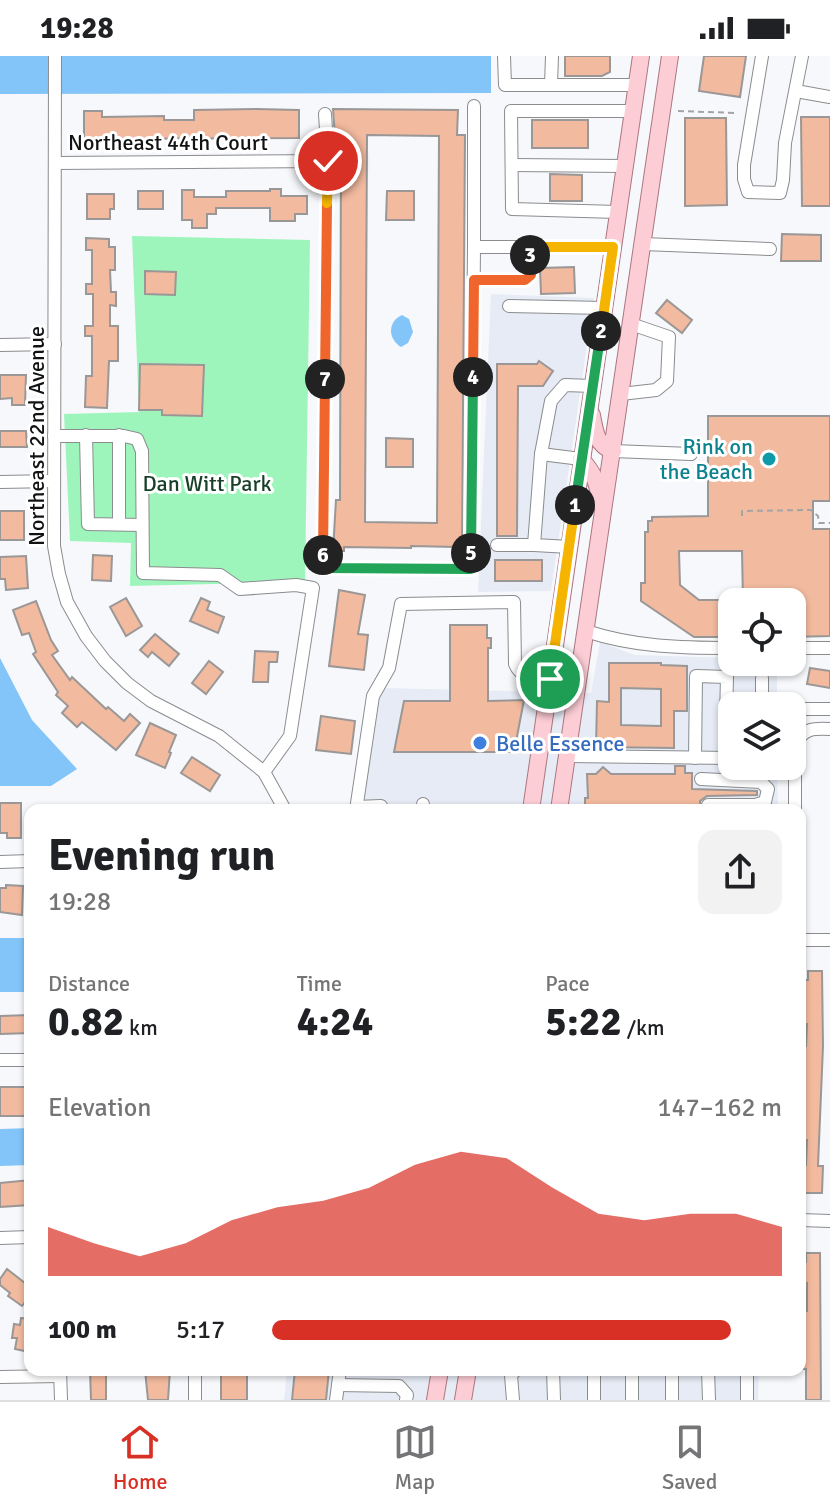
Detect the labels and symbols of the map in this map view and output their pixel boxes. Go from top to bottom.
pin [294,127,362,195]
street label: Northeast 44th Court [68,129,268,156]
pin: 3 [510,235,550,275]
pin: 2 [581,311,621,351]
street label: Northeast 22nd Avenue [23,326,50,546]
pin: 4 [453,357,493,397]
pin: 7 [305,359,345,399]
place label: Rink on the Beach [660,433,753,485]
marker: Rink on the Beach [760,450,778,468]
park label: Dan Witt Park [142,470,272,497]
pin: 1 [555,485,595,525]
pin: 5 [451,533,491,573]
pin: 6 [303,535,343,575]
pin [516,645,584,713]
place label: Belle Essence [496,730,625,757]
marker: Belle Essence [471,734,489,752]

